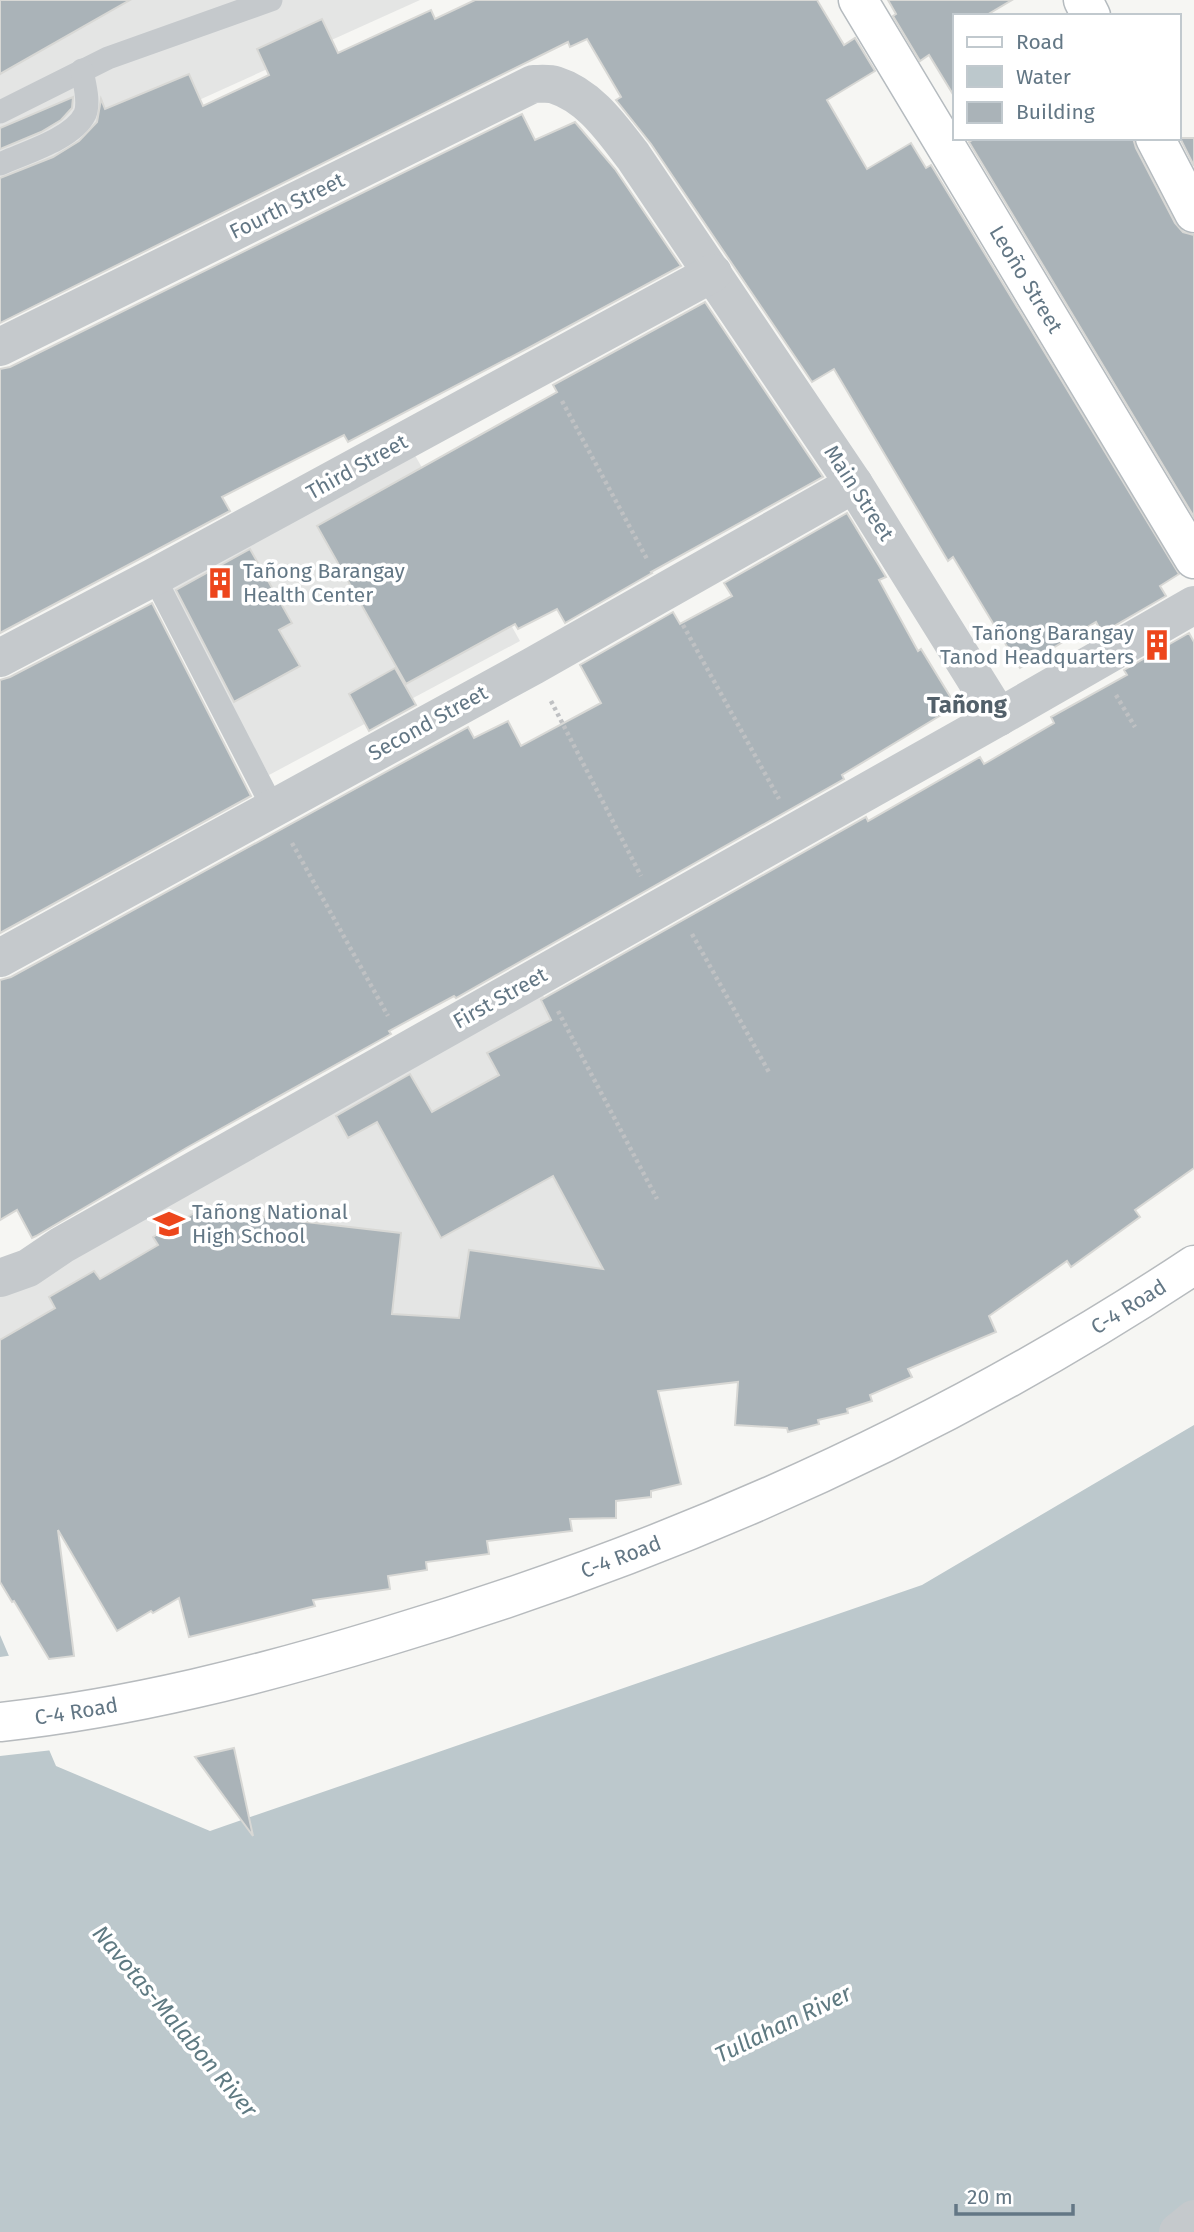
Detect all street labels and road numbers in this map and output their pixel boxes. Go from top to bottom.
street label: Fourth Street [225,167,349,245]
street label: Leoño Street [984,221,1068,338]
street label: Third Street [302,428,412,505]
street label: Main Street [819,440,900,546]
street label: Second Street [364,679,492,766]
street label: First Street [449,961,552,1034]
street label: C-4 Road [1086,1274,1171,1340]
street label: C-4 Road [577,1530,665,1584]
street label: C-4 Road [33,1692,120,1731]

